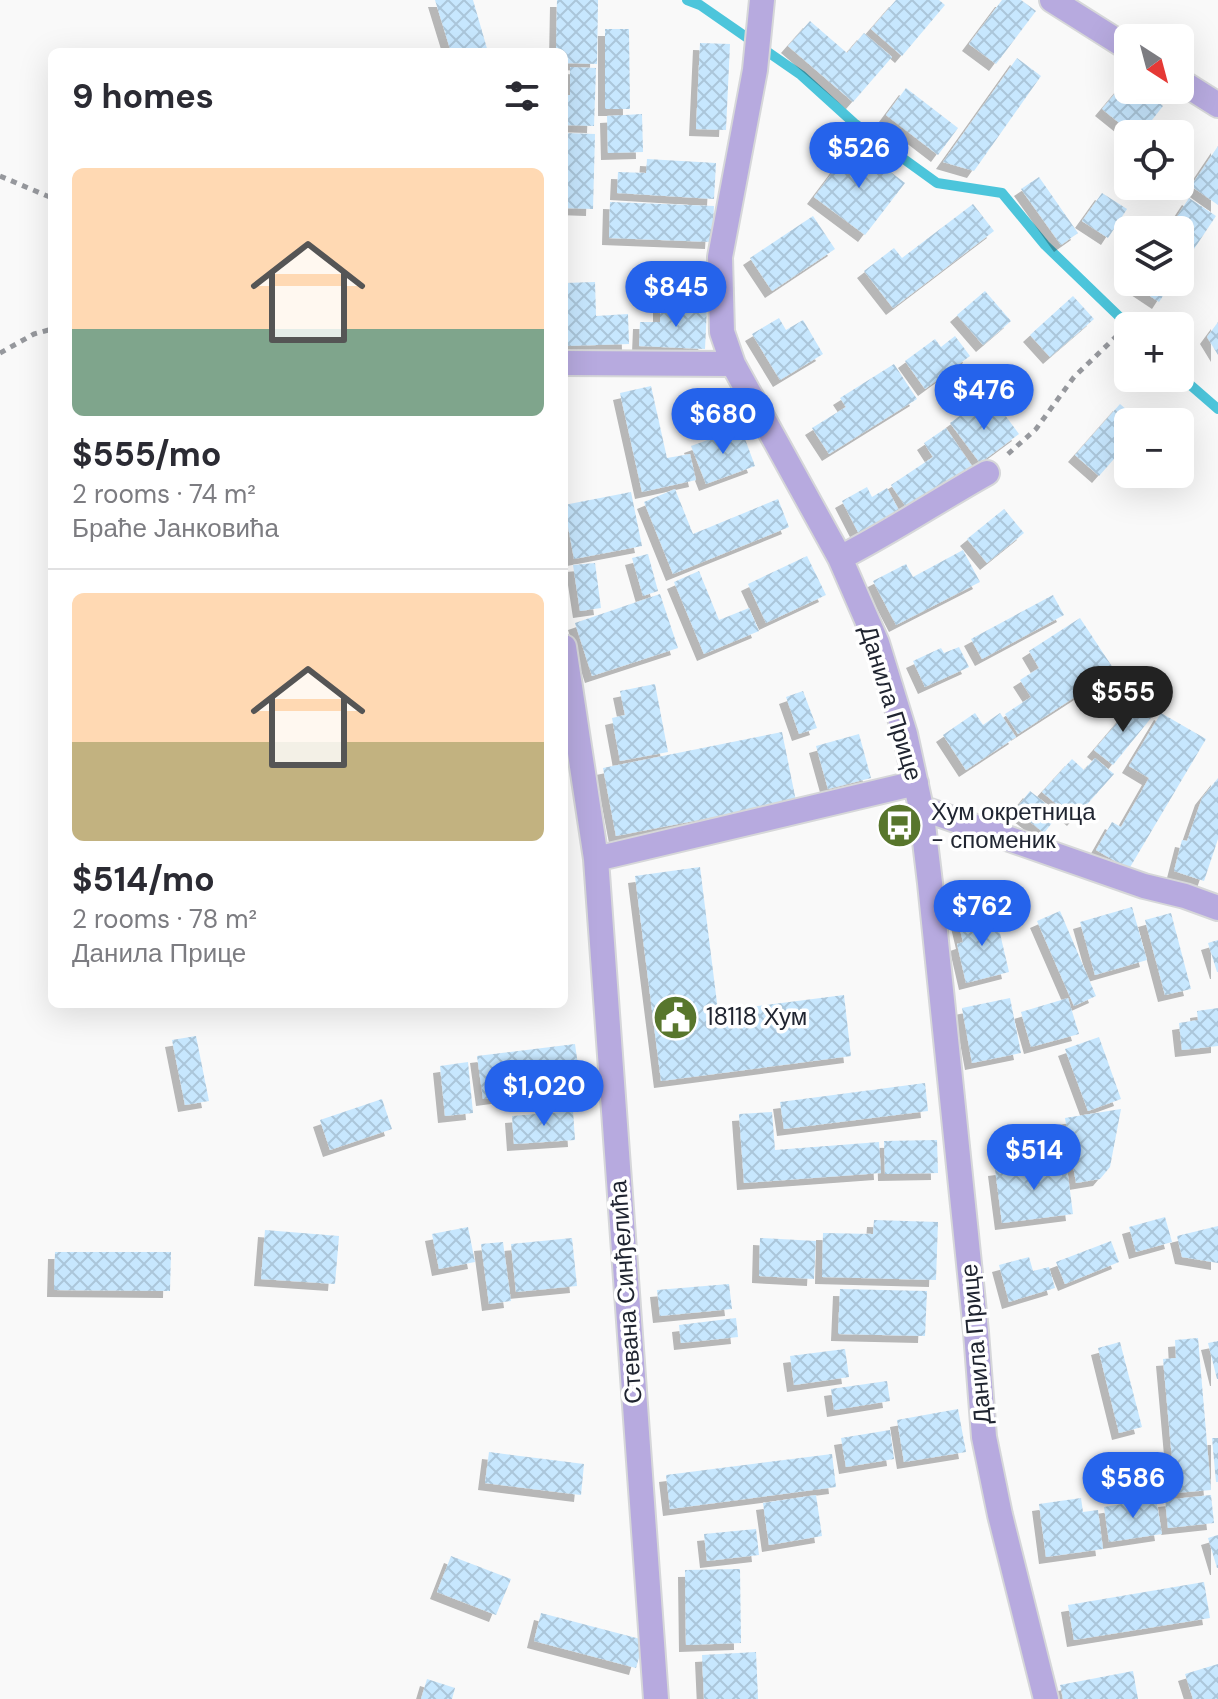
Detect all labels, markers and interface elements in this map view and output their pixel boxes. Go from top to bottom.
north arrow [1114,24,1194,104]
map controls [1114,24,1194,488]
text: 9 homes [72,74,214,119]
icon: filters [500,74,544,118]
button: locate [1114,120,1194,200]
pin: $526 [812,122,906,190]
text: $526 [827,131,891,165]
button: layers [1114,216,1194,296]
icon: home [236,220,380,364]
pin: $845 [629,261,723,329]
text: $845 [643,270,709,304]
button: + [1114,312,1194,392]
pin: $476 [937,364,1031,432]
text: $476 [953,373,1015,407]
pin: $680 [676,388,770,456]
text: $680 [690,397,756,431]
button: − [1114,408,1194,488]
text: $555/mo [72,432,222,477]
text: 2 rooms · 74 m² [72,477,256,511]
text: Браће Јанковића [72,511,279,545]
street label: Данила Прице [853,621,930,784]
icon: home [236,645,380,789]
pin: $555 [1076,666,1170,734]
text: $555 [1091,675,1155,709]
place label: Хум окретница - споменик [931,796,1096,855]
bus stop icon: Хум окретница - споменик [876,802,924,850]
text: $514/mo [72,857,215,902]
pin: $762 [935,880,1029,948]
text: $762 [952,889,1012,923]
text: 2 rooms · 78 m² [72,902,257,936]
text: Данила Прице [72,936,246,970]
public building icon: 18118 Хум [651,993,699,1041]
place label: 18118 Хум [706,1001,807,1032]
pin: $1,020 [479,1060,609,1128]
text: $1,020 [503,1069,585,1103]
pin: $514 [987,1124,1081,1192]
text: $514 [1005,1133,1063,1167]
street label: Стевана Синђелића [602,1178,649,1405]
street label: Данила Прице [953,1263,998,1426]
pin: $586 [1086,1452,1180,1520]
text: $586 [1101,1461,1165,1495]

